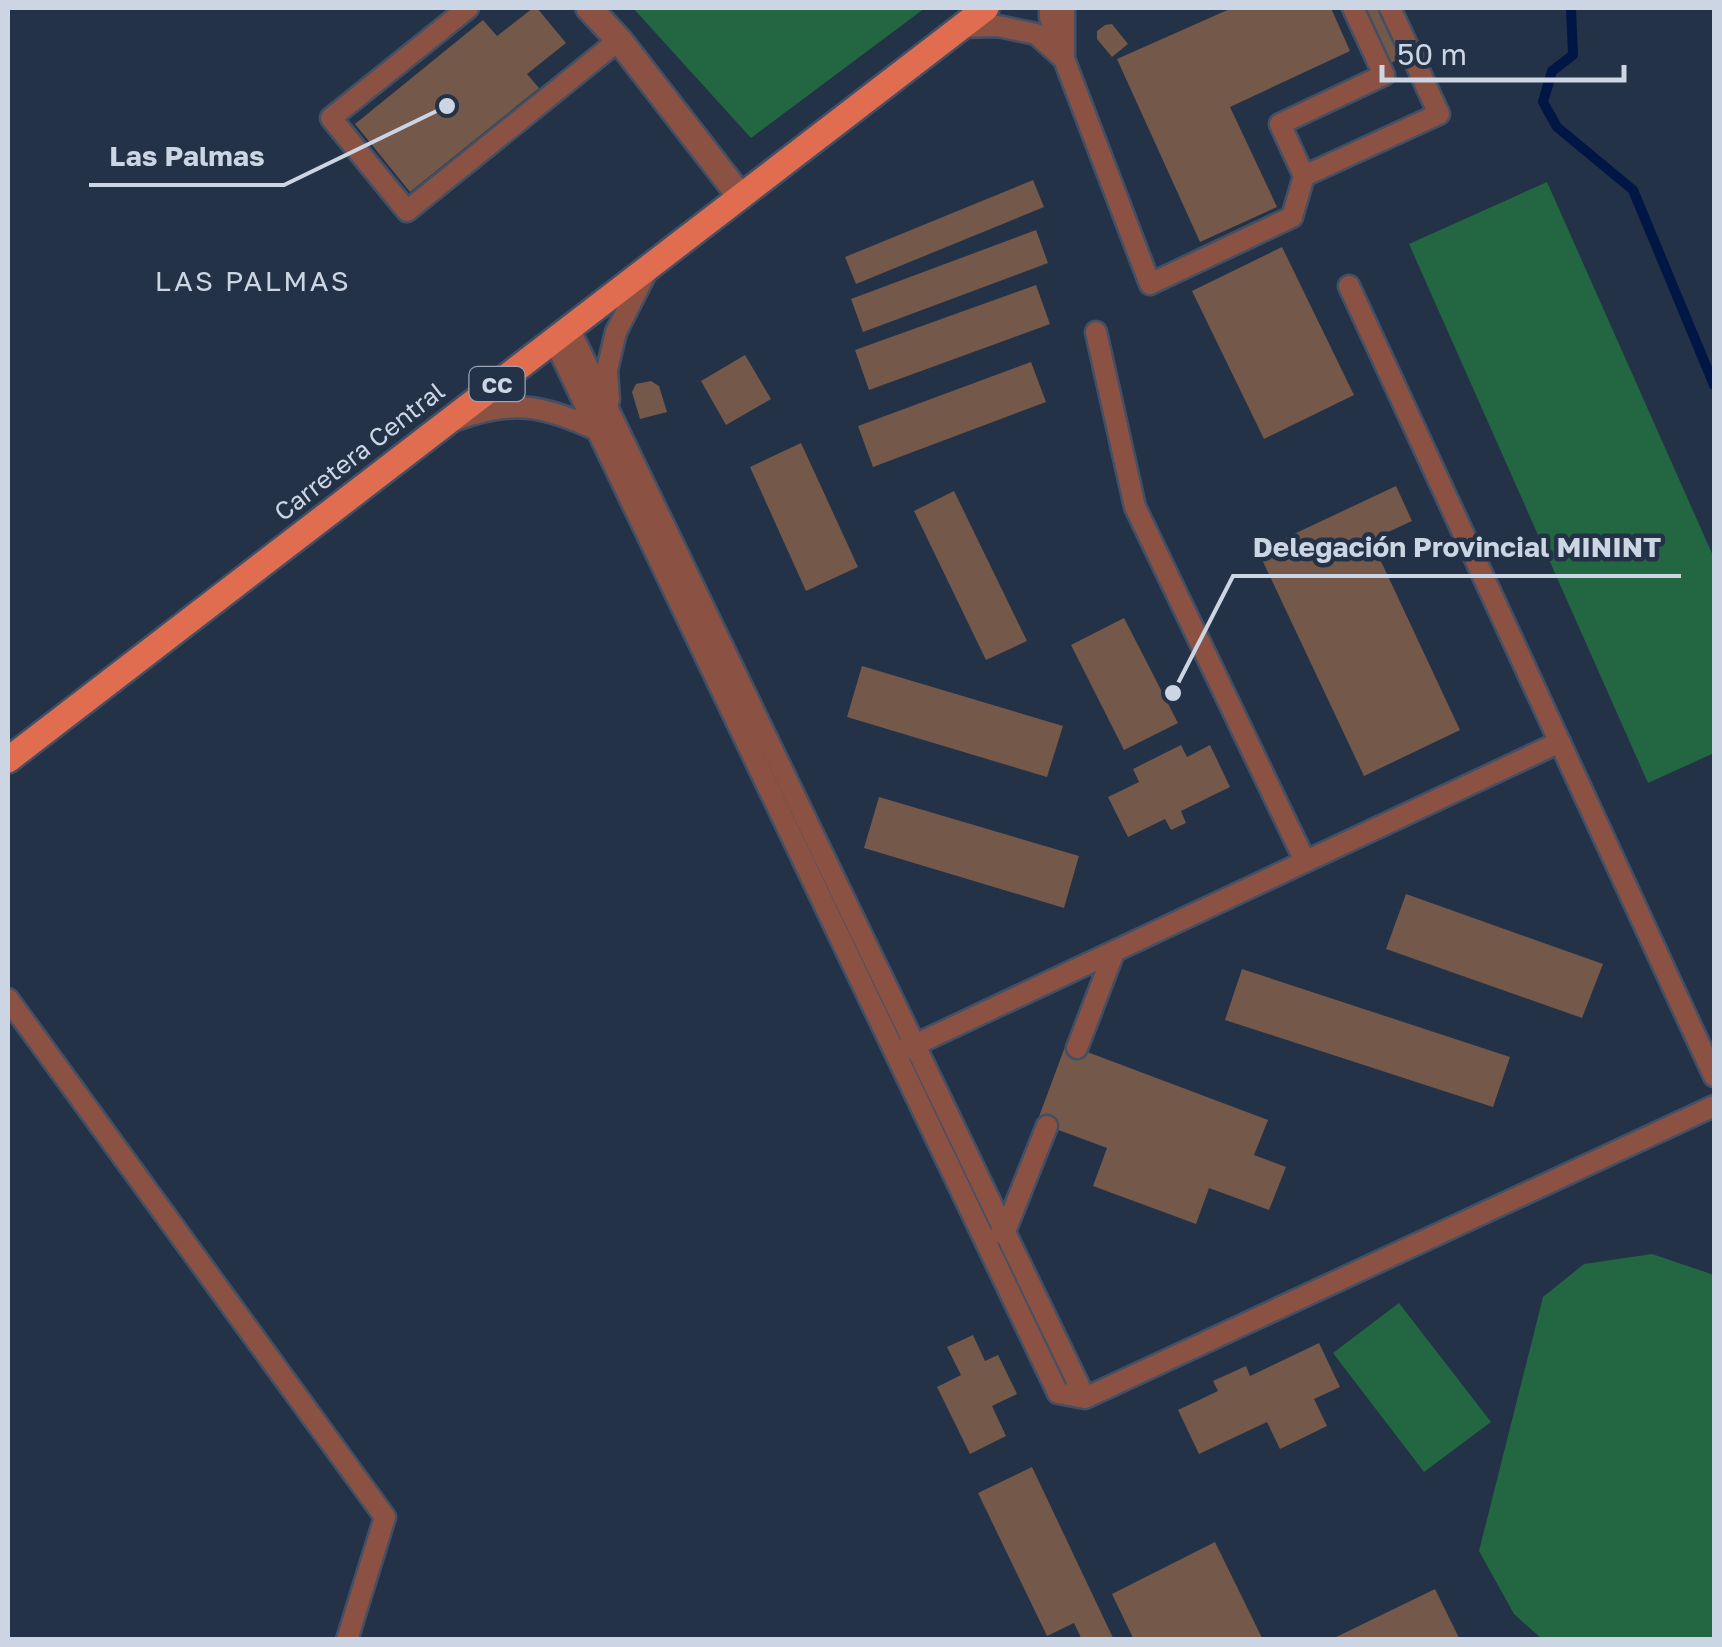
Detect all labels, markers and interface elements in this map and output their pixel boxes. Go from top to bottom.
scale bar [1382,20,1624,82]
text: 50 m [1397,36,1467,72]
callout: Las Palmas [89,127,284,185]
text: Las Palmas [109,139,265,172]
district label: LAS PALMAS [155,264,351,297]
road number: CC [470,367,524,401]
street label: Carretera Central [268,375,450,527]
callout: Delegación Provincial MININT [1233,518,1681,576]
text: Delegación Provincial MININT [1253,530,1661,563]

